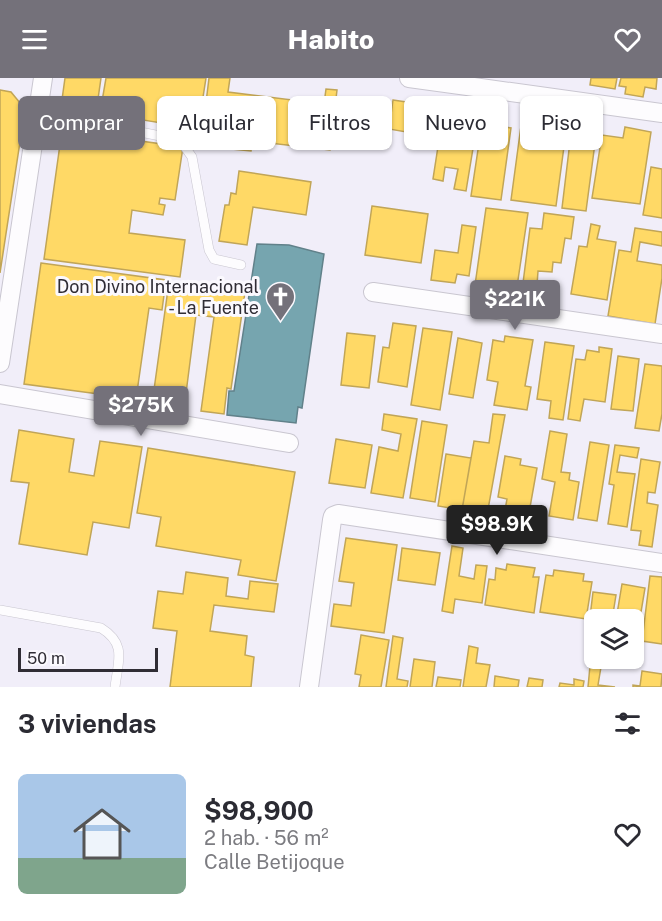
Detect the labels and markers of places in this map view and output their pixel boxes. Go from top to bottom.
place label: Don Divino Internacional - La Fuente [57,276,259,318]
church icon: Don Divino Internacional - La Fuente [264,280,296,322]
pin: $221K [473,280,557,331]
pin: $275K [99,386,183,437]
pin: $98.9K [448,505,546,556]

